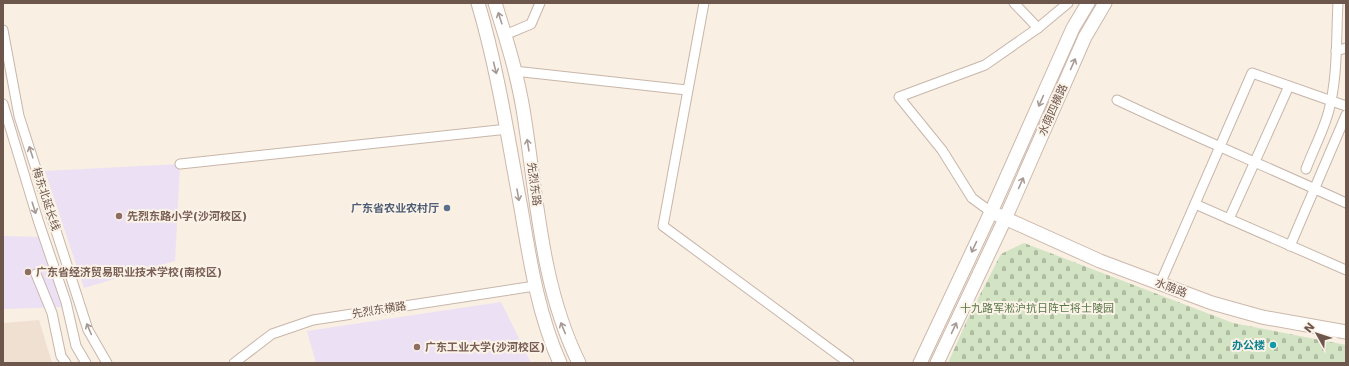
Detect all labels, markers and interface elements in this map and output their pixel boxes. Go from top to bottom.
one-way arrow [496,12,503,25]
one-way arrow [1070,59,1078,71]
one-way arrow [492,61,500,74]
street label: 水荫四横路 [1036,82,1070,138]
one-way arrow [1037,95,1044,107]
one-way arrow [524,139,532,152]
one-way arrow [27,146,34,159]
street label: 先烈东路 [525,161,543,207]
street label: 梅东北延长线 [30,166,62,232]
one-way arrow [1018,178,1025,190]
one-way arrow [515,189,523,202]
one-way arrow [31,202,38,215]
place label: 广东省农业农村厅 [351,202,439,215]
marker: 广东省农业农村厅 [442,203,452,213]
place label: 先烈东路小学(沙河校区) [127,210,247,223]
marker: 先烈东路小学(沙河校区) [114,211,124,221]
one-way arrow [970,241,977,253]
place label: 广东省经济贸易职业技术学校(南校区) [36,266,222,279]
marker: 广东省经济贸易职业技术学校(南校区) [23,267,33,277]
street label: 水荫路 [1153,276,1189,300]
street label: 先烈东横路 [351,299,407,321]
park label: 十九路军淞沪抗日阵亡将士陵园 [960,302,1114,315]
north arrow [1297,314,1337,354]
text: N [1302,320,1318,336]
one-way arrow [559,322,567,334]
one-way arrow [951,322,958,334]
one-way arrow [84,323,92,335]
place label: 办公楼 [1232,339,1265,352]
marker: 办公楼 [1268,340,1278,350]
place label: 广东工业大学(沙河校区) [425,341,545,354]
marker: 广东工业大学(沙河校区) [412,342,422,352]

